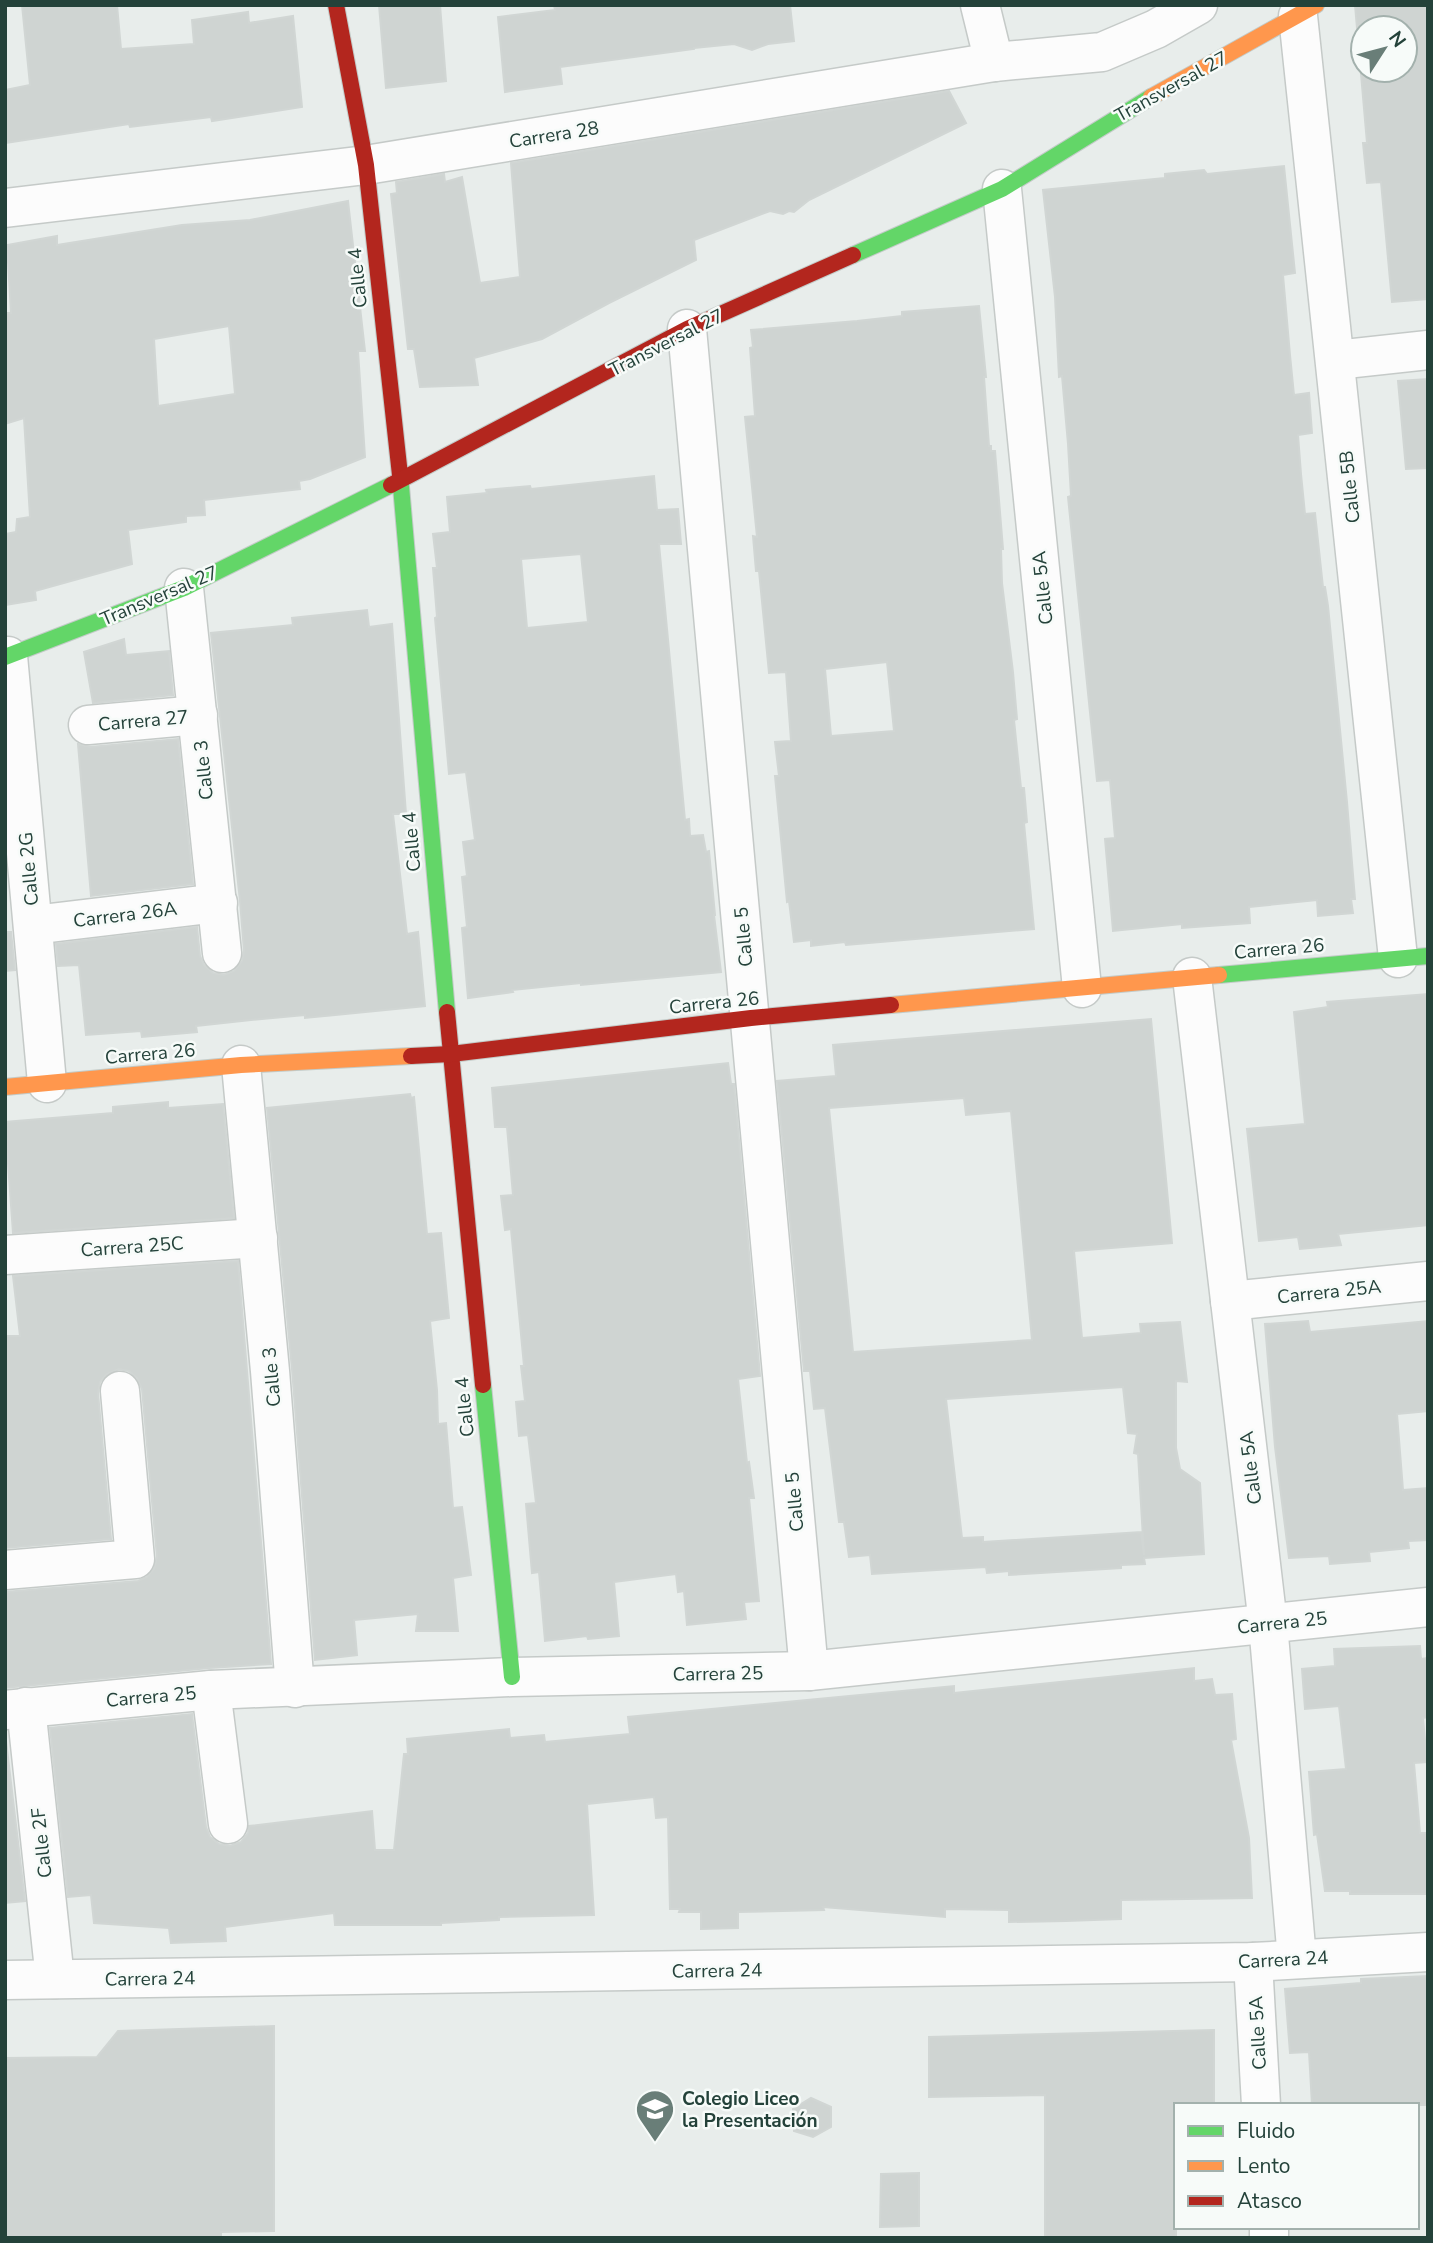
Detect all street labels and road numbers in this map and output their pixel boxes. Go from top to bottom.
street label: Transversal 27 [1110,45,1233,129]
street label: Carrera 28 [507,115,601,155]
street label: Calle 4 [342,247,374,309]
street label: Transversal 27 [605,303,728,383]
street label: Calle 5B [1333,449,1367,525]
street label: Calle 5A [1026,550,1060,626]
street label: Transversal 27 [97,559,222,632]
street label: Carrera 27 [97,704,189,738]
street label: Calle 3 [188,739,220,801]
street label: Calle 4 [396,811,428,873]
street label: Calle 2G [13,831,45,907]
street label: Carrera 26A [72,896,179,934]
street label: Calle 5 [728,906,760,968]
street label: Carrera 26 [1233,932,1325,966]
street label: Carrera 26 [668,985,761,1021]
street label: Carrera 26 [104,1037,196,1071]
street label: Carrera 25C [80,1230,185,1264]
street label: Carrera 25A [1276,1274,1383,1310]
street label: Calle 3 [256,1346,288,1408]
street label: Calle 4 [449,1376,481,1438]
street label: Calle 5A [1234,1429,1268,1506]
street label: Calle 5 [779,1471,811,1533]
street label: Carrera 25 [1236,1605,1329,1641]
street label: Carrera 25 [672,1660,764,1688]
street label: Carrera 25 [105,1680,197,1714]
street label: Calle 2F [25,1806,59,1879]
street label: Carrera 24 [1237,1945,1329,1975]
street label: Carrera 24 [671,1957,763,1985]
street label: Carrera 24 [104,1965,196,1993]
street label: Calle 5A [1243,1995,1273,2071]

